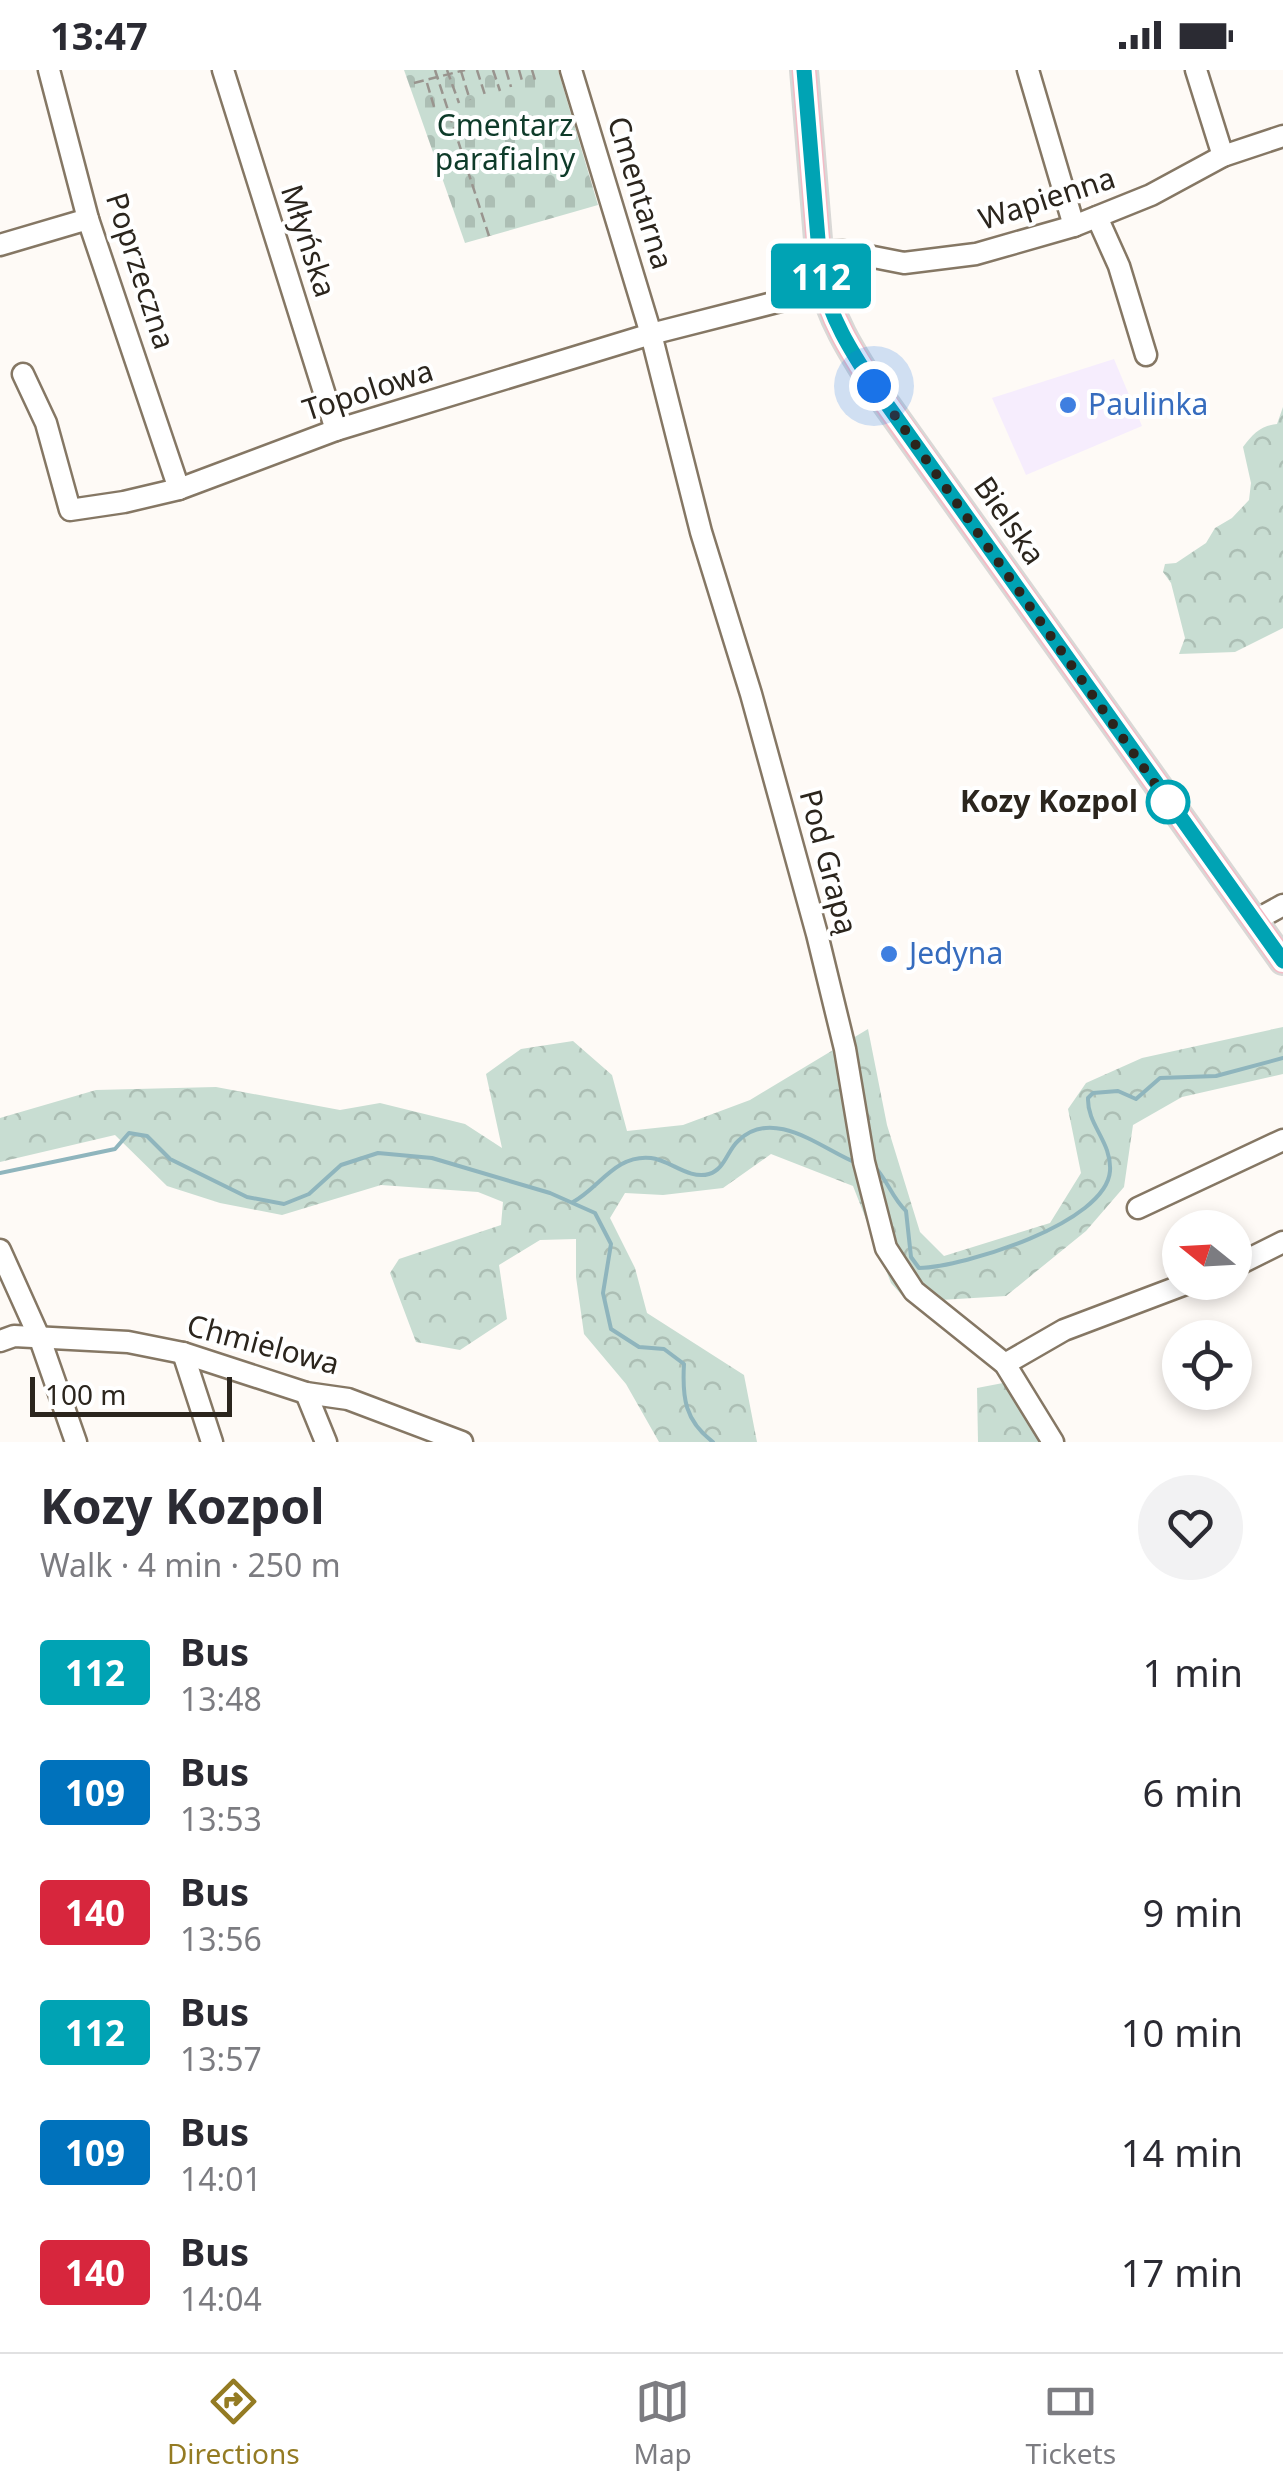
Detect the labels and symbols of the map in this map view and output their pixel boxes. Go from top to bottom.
park label: Cmentarz parafialny [435,104,576,179]
street label: Cmentarna [599,111,684,274]
street label: Wapienna [973,156,1120,239]
street label: Młyńska [272,179,347,302]
street label: Poprzeczna [97,187,186,354]
line badge: 112 [764,244,878,308]
street label: Topolowa [297,349,438,430]
your location [849,361,899,411]
place label: Paulinka [1088,383,1208,424]
marker: Paulinka [1057,394,1079,416]
street label: Bielska [965,468,1055,572]
place label: Kozy Kozpol [960,780,1138,821]
marker: Kozy Kozpol [1147,781,1189,823]
street label: Pod Grapą [790,785,868,939]
place label: Jedyna [906,932,1003,973]
marker: Jedyna [878,943,900,965]
north arrow [1162,1210,1252,1300]
street label: Chmielowa [183,1304,344,1384]
scale bar [30,1372,232,1416]

